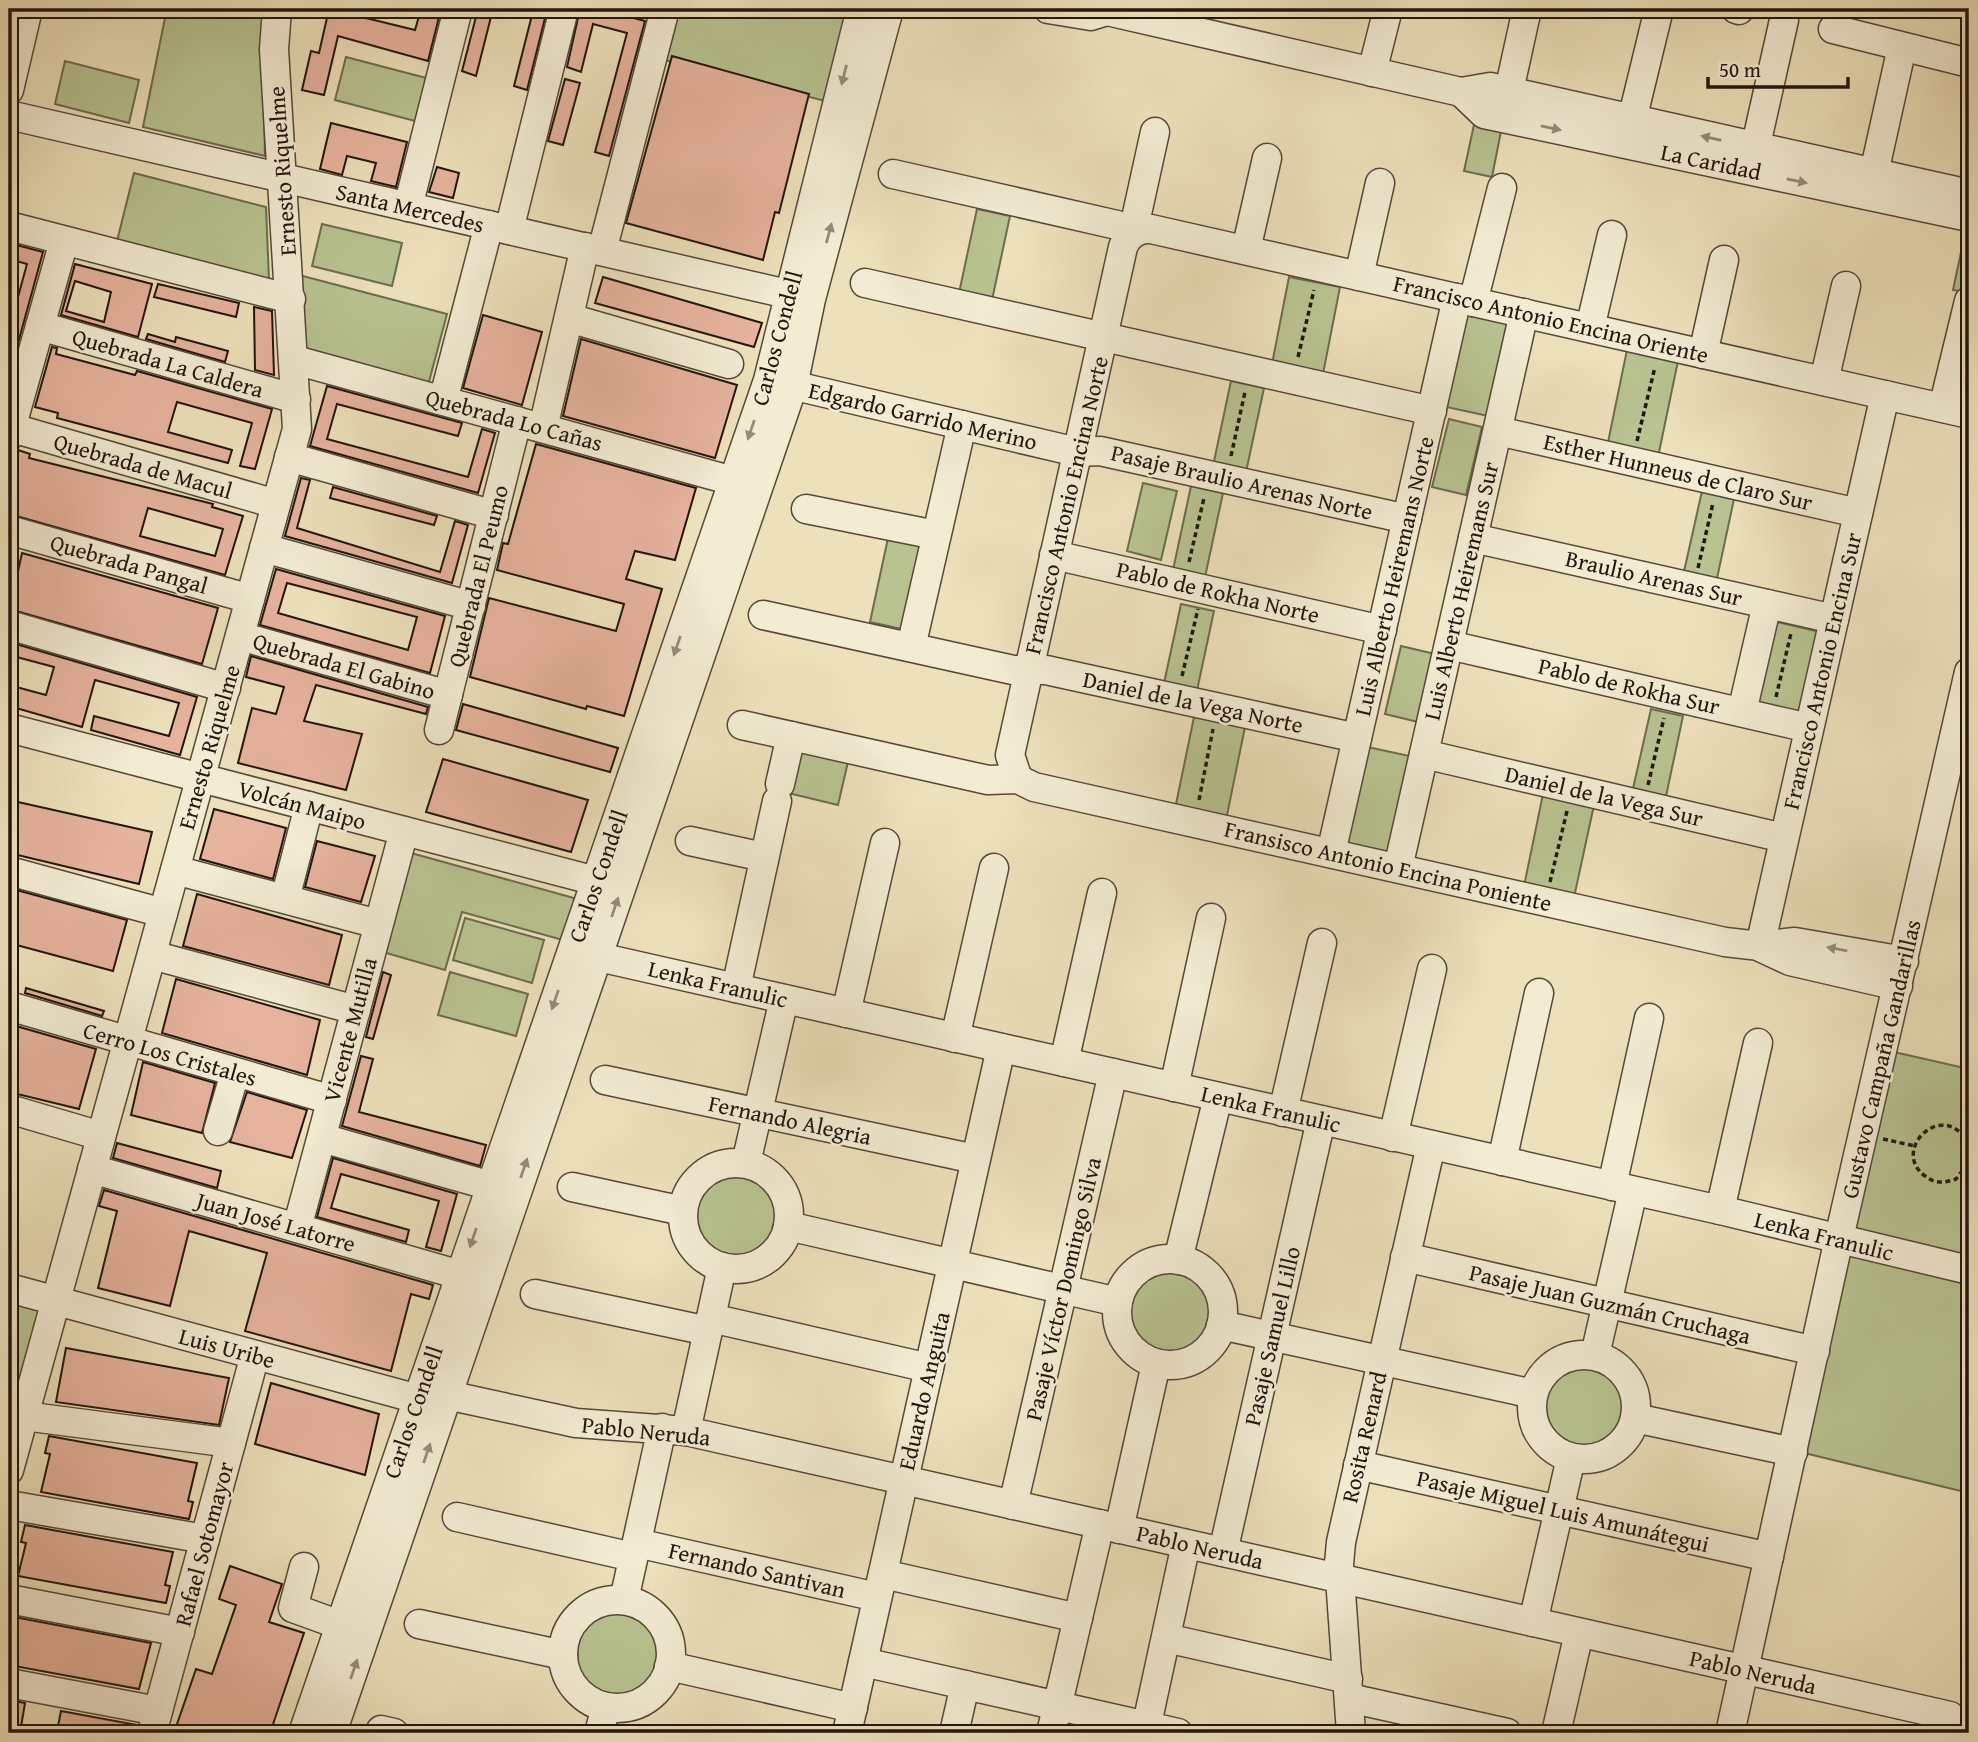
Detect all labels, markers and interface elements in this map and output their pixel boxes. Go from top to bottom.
scale bar [1708,46,1848,90]
text: 50 m [1719,54,1761,85]
one-way arrow [838,64,849,86]
street label: Ernesto Riquelme [259,85,304,257]
one-way arrow [1540,123,1562,134]
one-way arrow [1700,133,1722,144]
street label: La Caridad [1658,135,1765,188]
street label: Santa Mercedes [333,174,487,241]
one-way arrow [1786,175,1808,186]
one-way arrow [824,222,835,244]
street label: Francisco Antonio Encina Oriente [1390,266,1712,371]
street label: Carlos Condell [743,267,810,409]
street label: Quebrada La Caldera [69,319,268,406]
street label: Francisco Antonio Encina Norte [1015,353,1116,657]
street label: Edgardo Garrido Merino [806,373,1041,458]
street label: Quebrada Lo Cañas [422,380,606,459]
one-way arrow [745,420,756,441]
street label: Quebrada de Macul [50,424,236,507]
street label: Esther Hunneus de Claro Sur [1540,424,1816,519]
street label: Luis Alberto Heiremans Norte [1345,433,1442,719]
street label: Pasaje Braulio Arenas Norte [1108,435,1376,528]
street label: Luis Alberto Heiremans Sur [1415,458,1506,723]
street label: Quebrada El Peumo [439,481,516,670]
street label: Quebrada Pangal [47,525,212,602]
street label: Francisco Antonio Encina Sur [1774,529,1870,813]
street label: Braulio Arenas Sur [1563,541,1746,614]
street label: Pablo de Rokha Norte [1113,552,1323,631]
street label: Quebrada El Gabino [249,624,439,707]
one-way arrow [671,635,682,656]
street label: Pablo de Rokha Sur [1535,649,1724,723]
street label: Ernesto Riquelme [169,661,248,833]
street label: Daniel de la Vega Norte [1080,662,1306,741]
street label: Daniel de la Vega Sur [1502,757,1707,834]
street label: Volcán Maipo [234,772,370,837]
street label: Carlos Condell [559,805,636,947]
street label: Fransisco Antonio Encina Poniente [1221,812,1555,919]
one-way arrow [610,897,621,918]
street label: Gustavo Campaña Gandarillas [1832,916,1929,1202]
one-way arrow [1825,943,1847,954]
street label: Lenka Franulic [645,951,791,1016]
street label: Vicente Mutilla [314,953,385,1106]
one-way arrow [549,989,560,1010]
street label: Cerro Los Cristales [80,1013,261,1094]
street label: Lenka Franulic [1198,1076,1344,1141]
street label: Fernando Alegria [706,1086,875,1153]
street label: Pasaje Víctor Domingo Silva [1016,1154,1109,1424]
one-way arrow [519,1158,530,1179]
street label: Juan José Latorre [190,1182,359,1260]
street label: Lenka Franulic [1751,1202,1897,1269]
one-way arrow [467,1228,478,1249]
street label: Pasaje Samuel Lillo [1235,1243,1308,1429]
street label: Pasaje Juan Guzmán Cruchaga [1466,1255,1754,1352]
street label: Eduardo Anguita [889,1308,958,1473]
street label: Luis Uribe [175,1319,279,1376]
street label: Carlos Condell [374,1341,451,1483]
street label: Rosita Renard [1332,1367,1395,1506]
street label: Pablo Neruda [580,1407,712,1454]
one-way arrow [422,1443,433,1464]
street label: Rafael Sotomayor [166,1457,242,1630]
street label: Pasaje Miguel Luis Amunátegui [1414,1461,1713,1560]
street label: Pablo Neruda [1133,1516,1267,1577]
street label: Fernando Santivan [665,1533,849,1606]
street label: Pablo Neruda [1686,1641,1820,1702]
one-way arrow [349,1658,360,1679]

